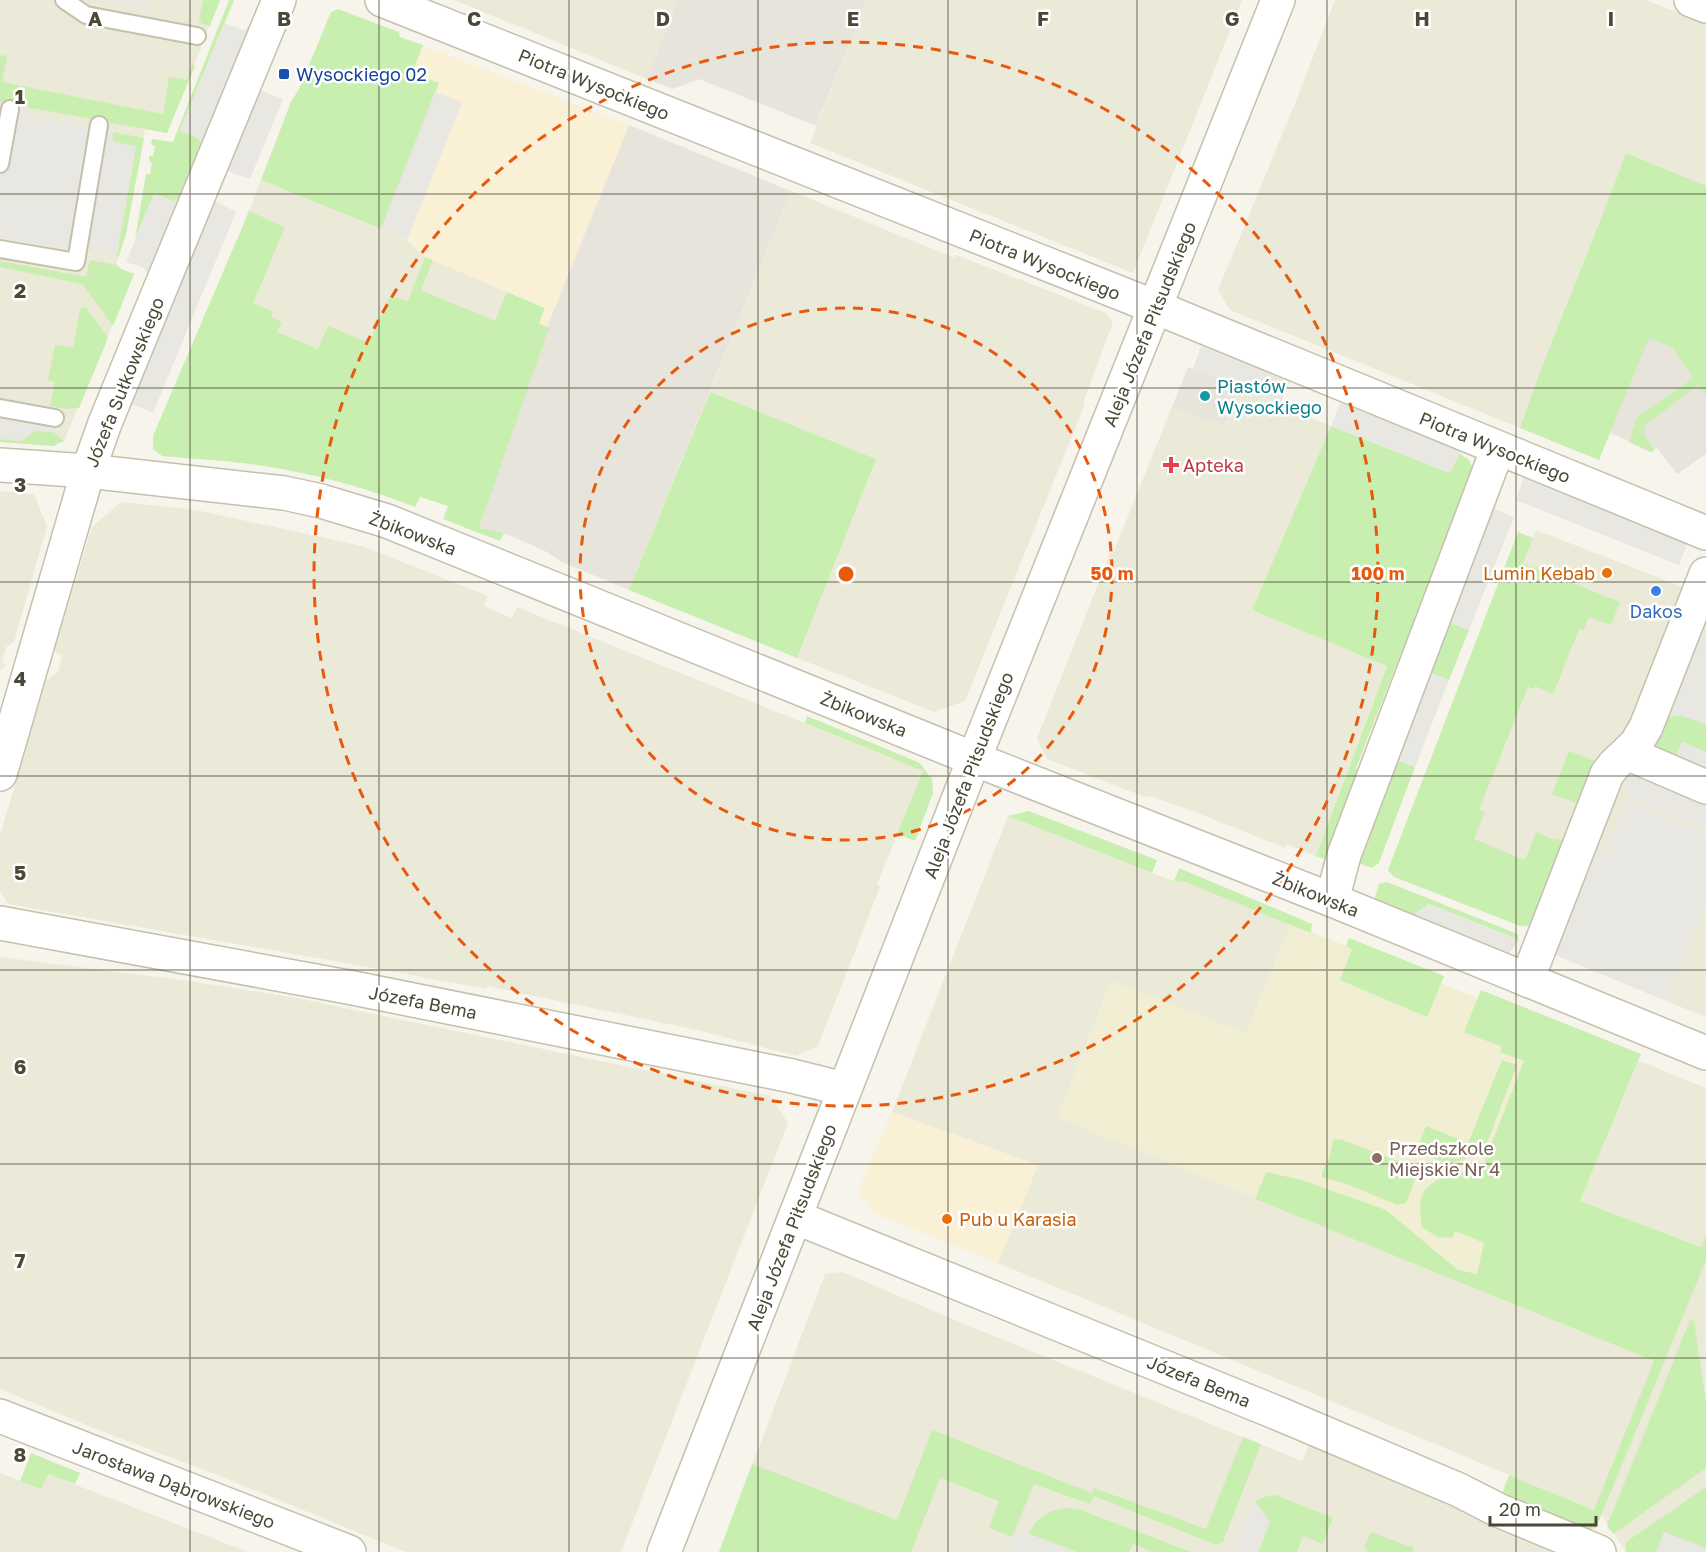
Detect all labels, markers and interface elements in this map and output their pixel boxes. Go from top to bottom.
text: A [88,6,102,30]
text: B [277,6,291,30]
text: C [467,6,481,30]
text: D [656,6,670,30]
text: E [847,6,859,30]
text: F [1037,6,1049,30]
text: G [1225,6,1239,30]
text: H [1414,6,1430,30]
text: I [1608,6,1614,30]
street label: Piotra Wysockiego [515,44,673,124]
place label: Wysockiego 02 [296,63,427,85]
marker: Wysockiego 02 [277,67,291,81]
text: 1 [15,84,25,108]
street label: Aleja Józefa Piłsudskiego [1098,218,1200,430]
street label: Piotra Wysockiego [966,224,1124,304]
text: 2 [14,278,26,302]
street label: Józefa Sułkowskiego [80,294,168,470]
place label: Piastów Wysockiego [1217,375,1322,418]
marker: Piastów Wysockiego [1198,389,1212,403]
street label: Piotra Wysockiego [1416,407,1574,487]
place label: Apteka [1183,454,1244,476]
marker: Apteka [1164,458,1178,472]
text: 3 [14,472,26,496]
street label: Żbikowska [366,506,460,560]
text: 50 m [1091,562,1133,584]
text: 100 m [1352,562,1404,584]
place label: Lumin Kebab [1483,562,1595,584]
centre of rings [836,564,856,584]
marker: Lumin Kebab [1600,566,1614,580]
marker: Dakos [1649,584,1663,598]
place label: Dakos [1630,600,1682,622]
text: 4 [14,666,26,690]
street label: Aleja Józefa Piłsudskiego [918,669,1018,881]
street label: Żbikowska [818,687,910,741]
text: 5 [14,860,26,884]
street label: Żbikowska [1270,867,1362,921]
street label: Józefa Bema [367,981,479,1023]
text: 6 [14,1054,26,1078]
street label: Aleja Józefa Piłsudskiego [741,1121,841,1333]
place label: Przedszkole Miejskie Nr 4 [1389,1137,1500,1180]
marker: Przedszkole Miejskie Nr 4 [1370,1151,1384,1165]
place label: Pub u Karasia [959,1208,1077,1230]
marker: Pub u Karasia [940,1212,954,1226]
text: 7 [15,1248,26,1272]
street label: Józefa Bema [1144,1350,1254,1412]
street label: Jarosława Dąbrowskiego [70,1435,278,1533]
text: 8 [14,1442,26,1466]
scale bar [1490,1489,1596,1527]
text: 20 m [1499,1498,1541,1520]

